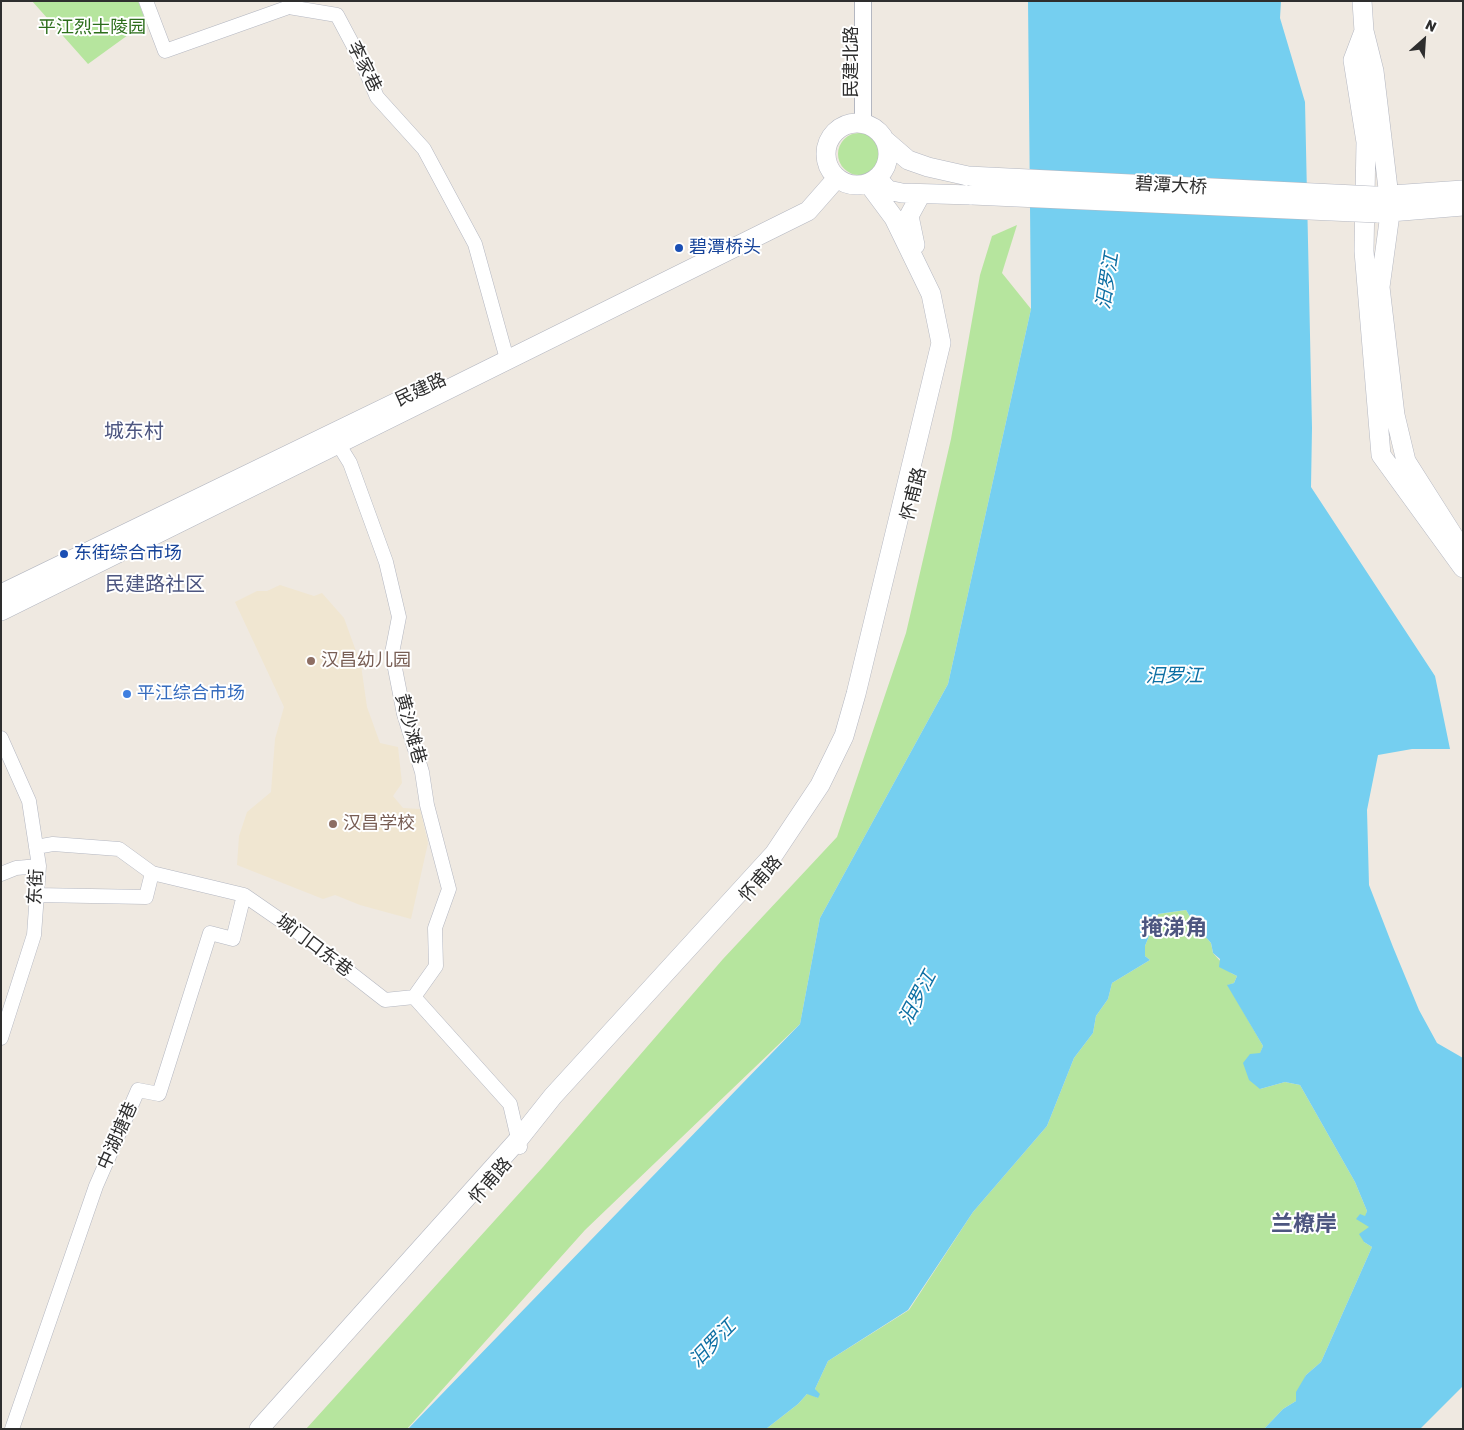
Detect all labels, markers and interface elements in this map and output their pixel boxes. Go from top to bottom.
north arrow [1399,15,1449,65]
text: N [1423,16,1439,36]
park label: 平江烈士陵园 [38,17,146,39]
street label: 民建北路 [841,26,863,98]
street label: 李家巷 [342,38,386,96]
street label: 碧潭大桥 [1134,173,1208,199]
place label: 碧潭桥头 [689,237,761,259]
marker: 碧潭桥头 [673,242,685,254]
water label: 汨罗江 [1092,251,1124,311]
street label: 民建路 [392,369,450,411]
district label: 城东村 [104,420,164,444]
street label: 怀甫路 [897,465,931,523]
place label: 东街综合市场 [74,543,182,565]
marker: 东街综合市场 [58,548,70,560]
district label: 民建路社区 [105,573,205,597]
place label: 汉昌幼儿园 [321,650,411,672]
marker: 汉昌幼儿园 [305,655,317,667]
water label: 汨罗江 [1146,666,1202,688]
place label: 平江综合市场 [137,683,245,705]
marker: 平江综合市场 [121,688,133,700]
street label: 黄沙滩巷 [390,691,430,767]
place label: 汉昌学校 [343,813,415,835]
marker: 汉昌学校 [327,818,339,830]
street label: 怀甫路 [735,852,787,906]
street label: 东街 [24,868,48,906]
street label: 城门口东巷 [272,910,356,982]
district label: 掩涕角 [1141,916,1207,942]
water label: 汨罗江 [895,967,941,1029]
street label: 中湖塘巷 [93,1099,143,1173]
street label: 怀甫路 [465,1154,517,1208]
district label: 兰橑岸 [1271,1212,1337,1238]
water label: 汨罗江 [685,1316,741,1372]

